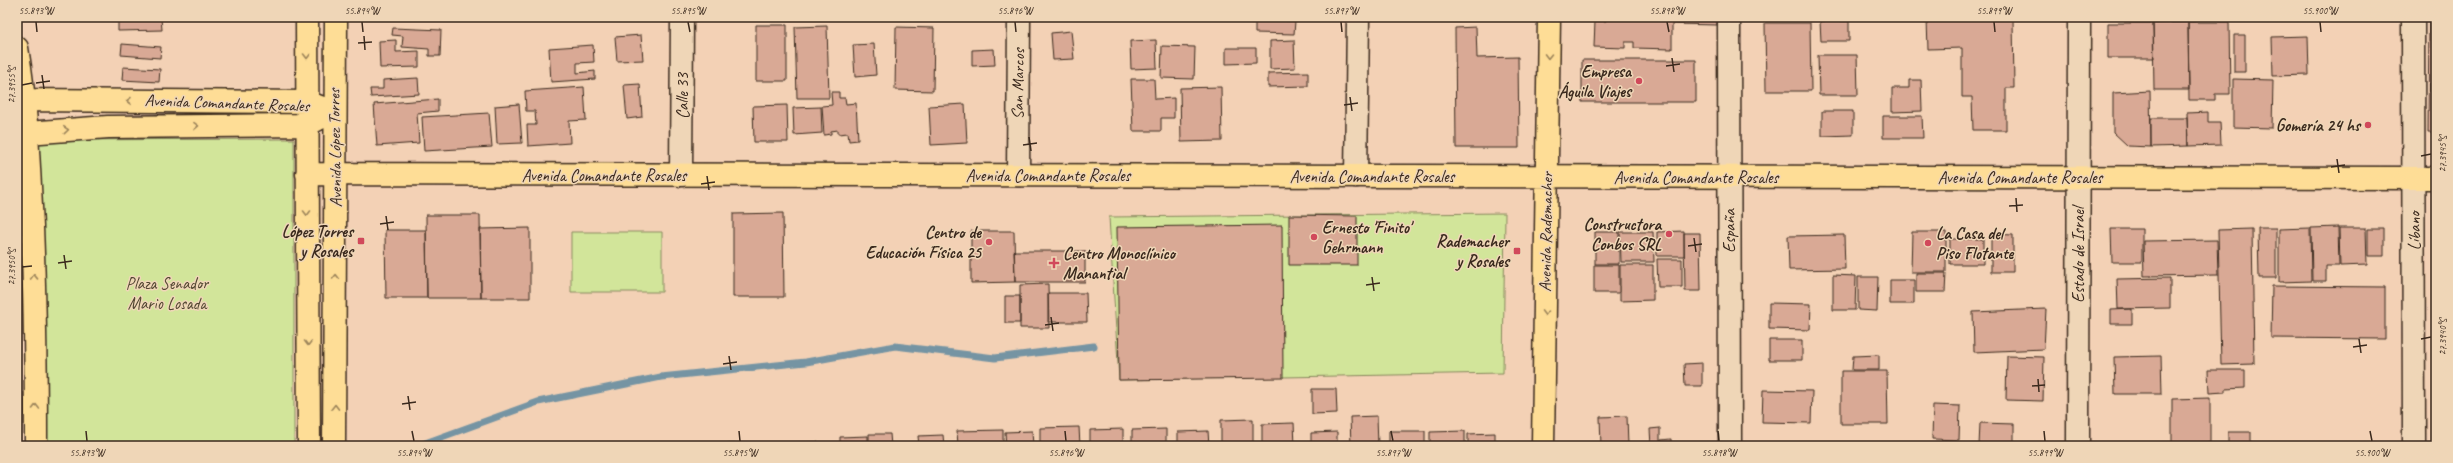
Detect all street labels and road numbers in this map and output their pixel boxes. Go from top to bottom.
street label: San Marcos [1007,46,1029,119]
street label: Calle 33 [672,72,693,119]
street label: Avenida López Torres [323,87,347,208]
street label: Avenida Comandante Rosales [144,90,311,116]
street label: Avenida Comandante Rosales [522,165,688,186]
street label: Avenida Comandante Rosales [966,165,1132,186]
street label: Avenida Comandante Rosales [1290,166,1456,187]
street label: Avenida Comandante Rosales [1614,167,1780,188]
street label: Avenida Comandante Rosales [1938,167,2104,188]
street label: Avenida Rademacher [1534,170,1558,292]
street label: Estado de Israel [2068,204,2089,303]
street label: España [1719,208,1740,253]
street label: Líbano [2404,210,2425,250]

